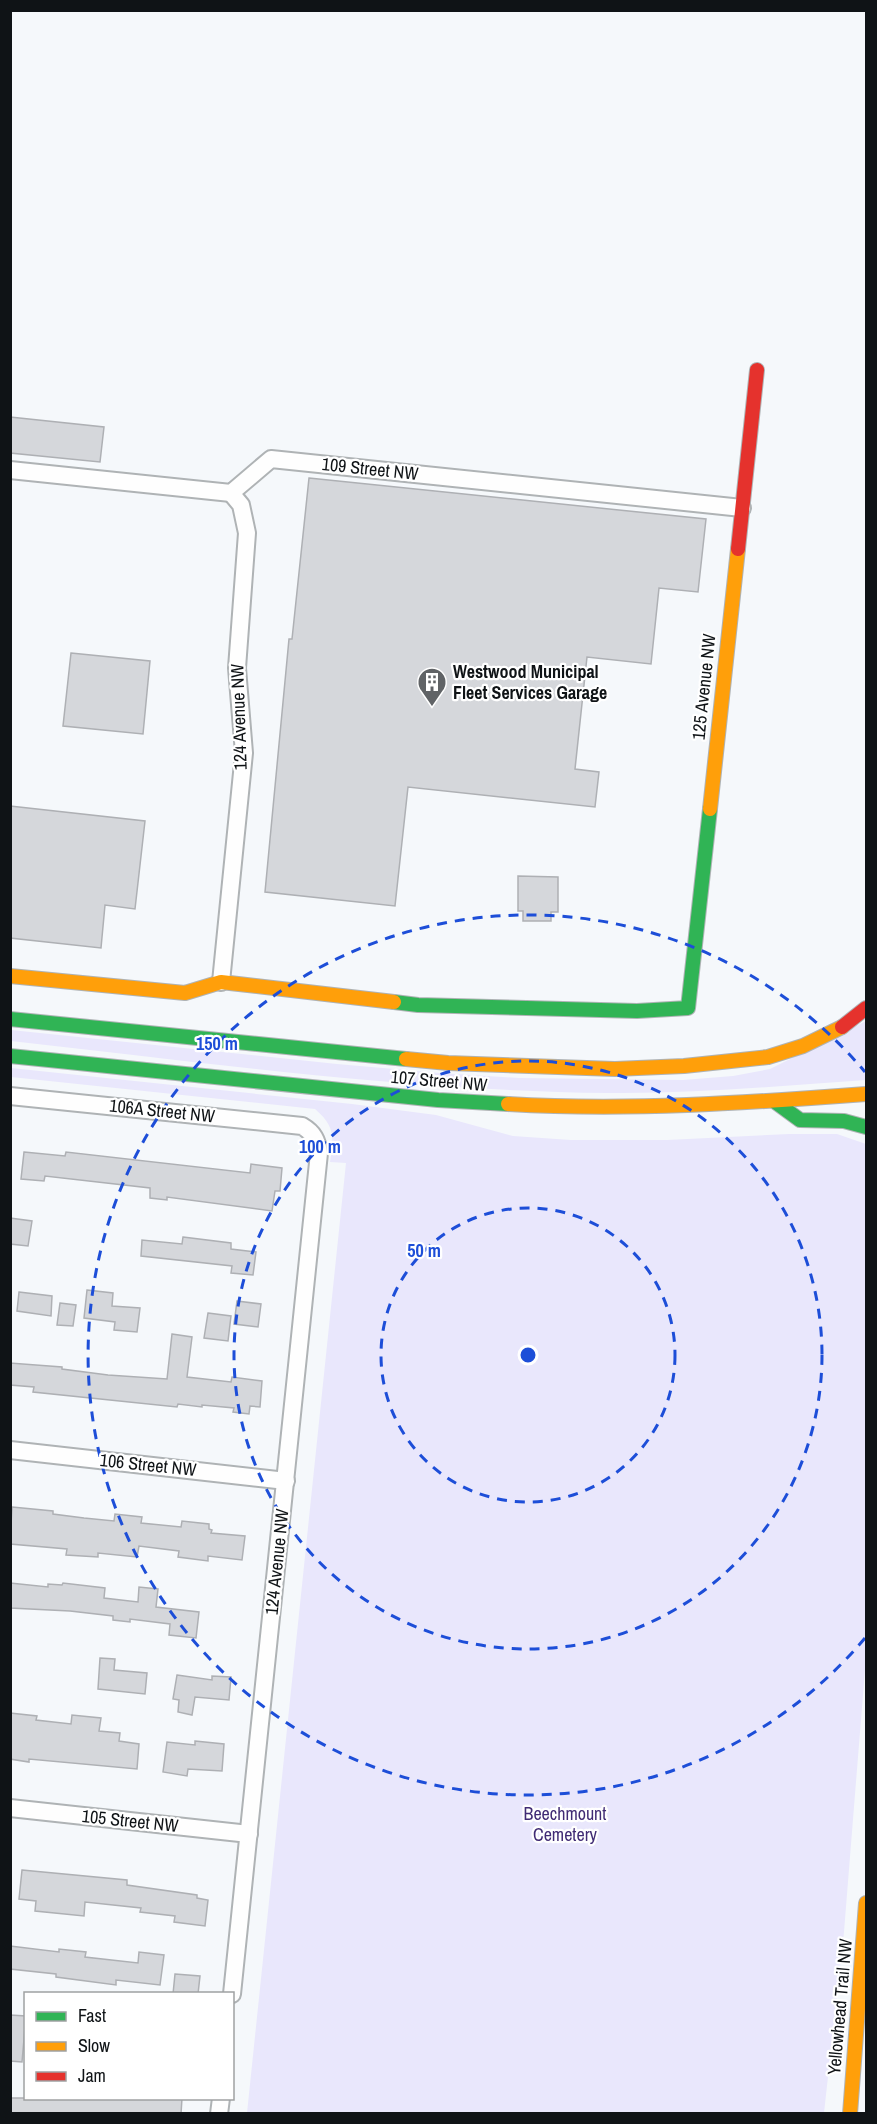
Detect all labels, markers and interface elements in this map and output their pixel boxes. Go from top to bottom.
street label: 109 Street NW [321,451,420,486]
street label: 125 Avenue NW [686,633,722,741]
place label: Westwood Municipal Fleet Services Garage [453,659,607,705]
street label: 124 Avenue NW [224,663,253,771]
building icon: Westwood Municipal Fleet Services Garage [416,666,448,708]
text: 150 m [196,1031,238,1056]
street label: 107 Street NW [390,1064,488,1097]
street label: 106A Street NW [108,1093,216,1128]
text: 100 m [299,1134,341,1159]
text: 50 m [407,1238,441,1263]
centre of rings [518,1345,538,1365]
street label: 106 Street NW [99,1447,198,1482]
street label: 124 Avenue NW [259,1508,295,1616]
park label: Beechmount Cemetery [524,1801,606,1847]
street label: 105 Street NW [81,1803,180,1838]
street label: Yellowhead Trail NW [821,1938,858,2076]
legend [24,1992,234,2100]
text: Fast [78,2003,106,2028]
text: Slow [78,2033,110,2058]
text: Jam [78,2063,106,2088]

